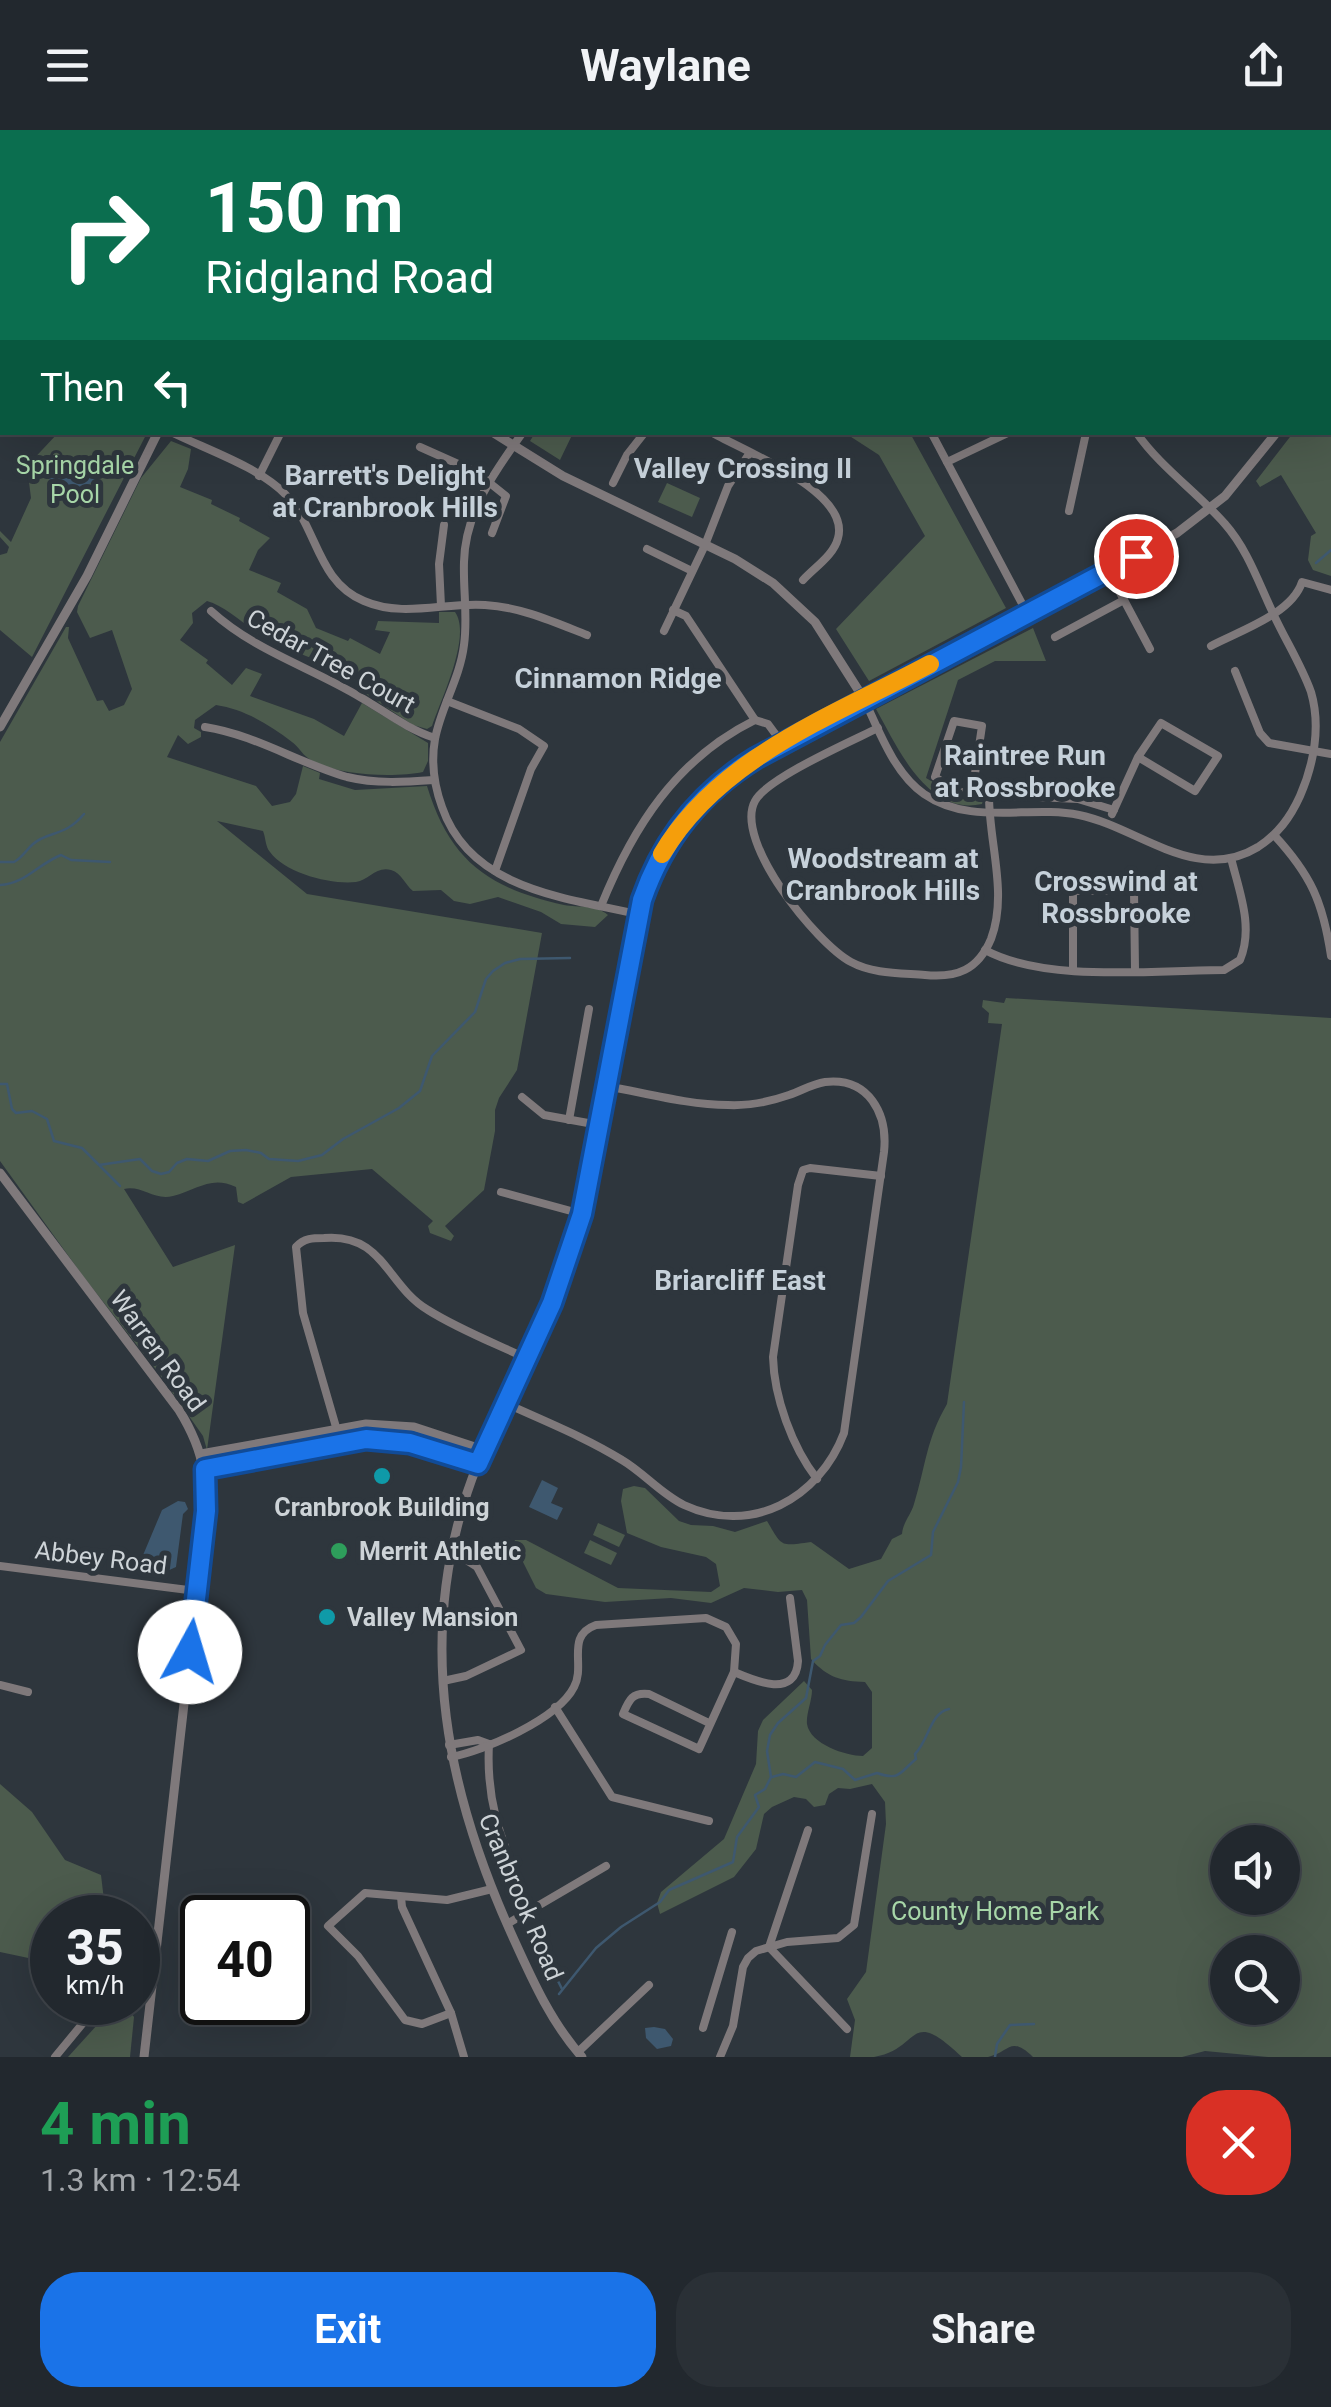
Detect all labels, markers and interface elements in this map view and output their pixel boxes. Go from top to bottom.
icon: menu [40,38,95,93]
icon: share [1236,38,1291,93]
text: Waylane [580,39,751,92]
text: 150 m [205,167,404,249]
icon: right [40,170,170,300]
text: Ridgland Road [205,251,494,304]
icon: left [145,360,200,415]
text: Then [40,366,125,410]
park label: Springdale Pool [16,451,134,509]
district label: Valley Crossing II [634,452,852,485]
district label: Barrett's Delight at Cranbrook Hills [272,459,498,524]
pin [1094,514,1179,599]
icon: arrive [1109,529,1164,584]
street label: Cedar Tree Court [242,603,420,719]
district label: Cinnamon Ridge [514,662,722,695]
district label: Raintree Run at Rossbrooke [935,739,1115,804]
district label: Woodstream at Cranbrook Hills [786,842,980,907]
district label: Crosswind at Rossbrooke [1034,865,1198,930]
district label: Briarcliff East [654,1264,826,1297]
street label: Warren Road [104,1285,212,1417]
marker: Cranbrook Building [371,1465,393,1487]
place label: Cranbrook Building [274,1493,490,1522]
street label: Abbey Road [33,1536,169,1580]
place label: Merrit Athletic [359,1537,521,1566]
marker: Merrit Athletic [328,1540,350,1562]
position arrow [138,1600,242,1704]
place label: Valley Mansion [347,1603,518,1632]
marker: Valley Mansion [316,1606,338,1628]
street label: Cranbrook Road [473,1809,569,1985]
map controls [1210,1825,1300,2025]
button: sound [1210,1825,1300,1915]
speed limit sign: 40 [180,1895,310,2025]
park label: County Home Park [891,1897,1099,1926]
text: 35 [66,1919,124,1977]
button: search [1210,1935,1300,2025]
text: km/h [66,1971,124,2000]
text: 4 min [40,2088,191,2159]
button: close [1186,2090,1291,2195]
text: 1.3 km · 12:54 [40,2161,241,2199]
button: Exit [40,2272,656,2387]
button: Share [676,2272,1291,2387]

